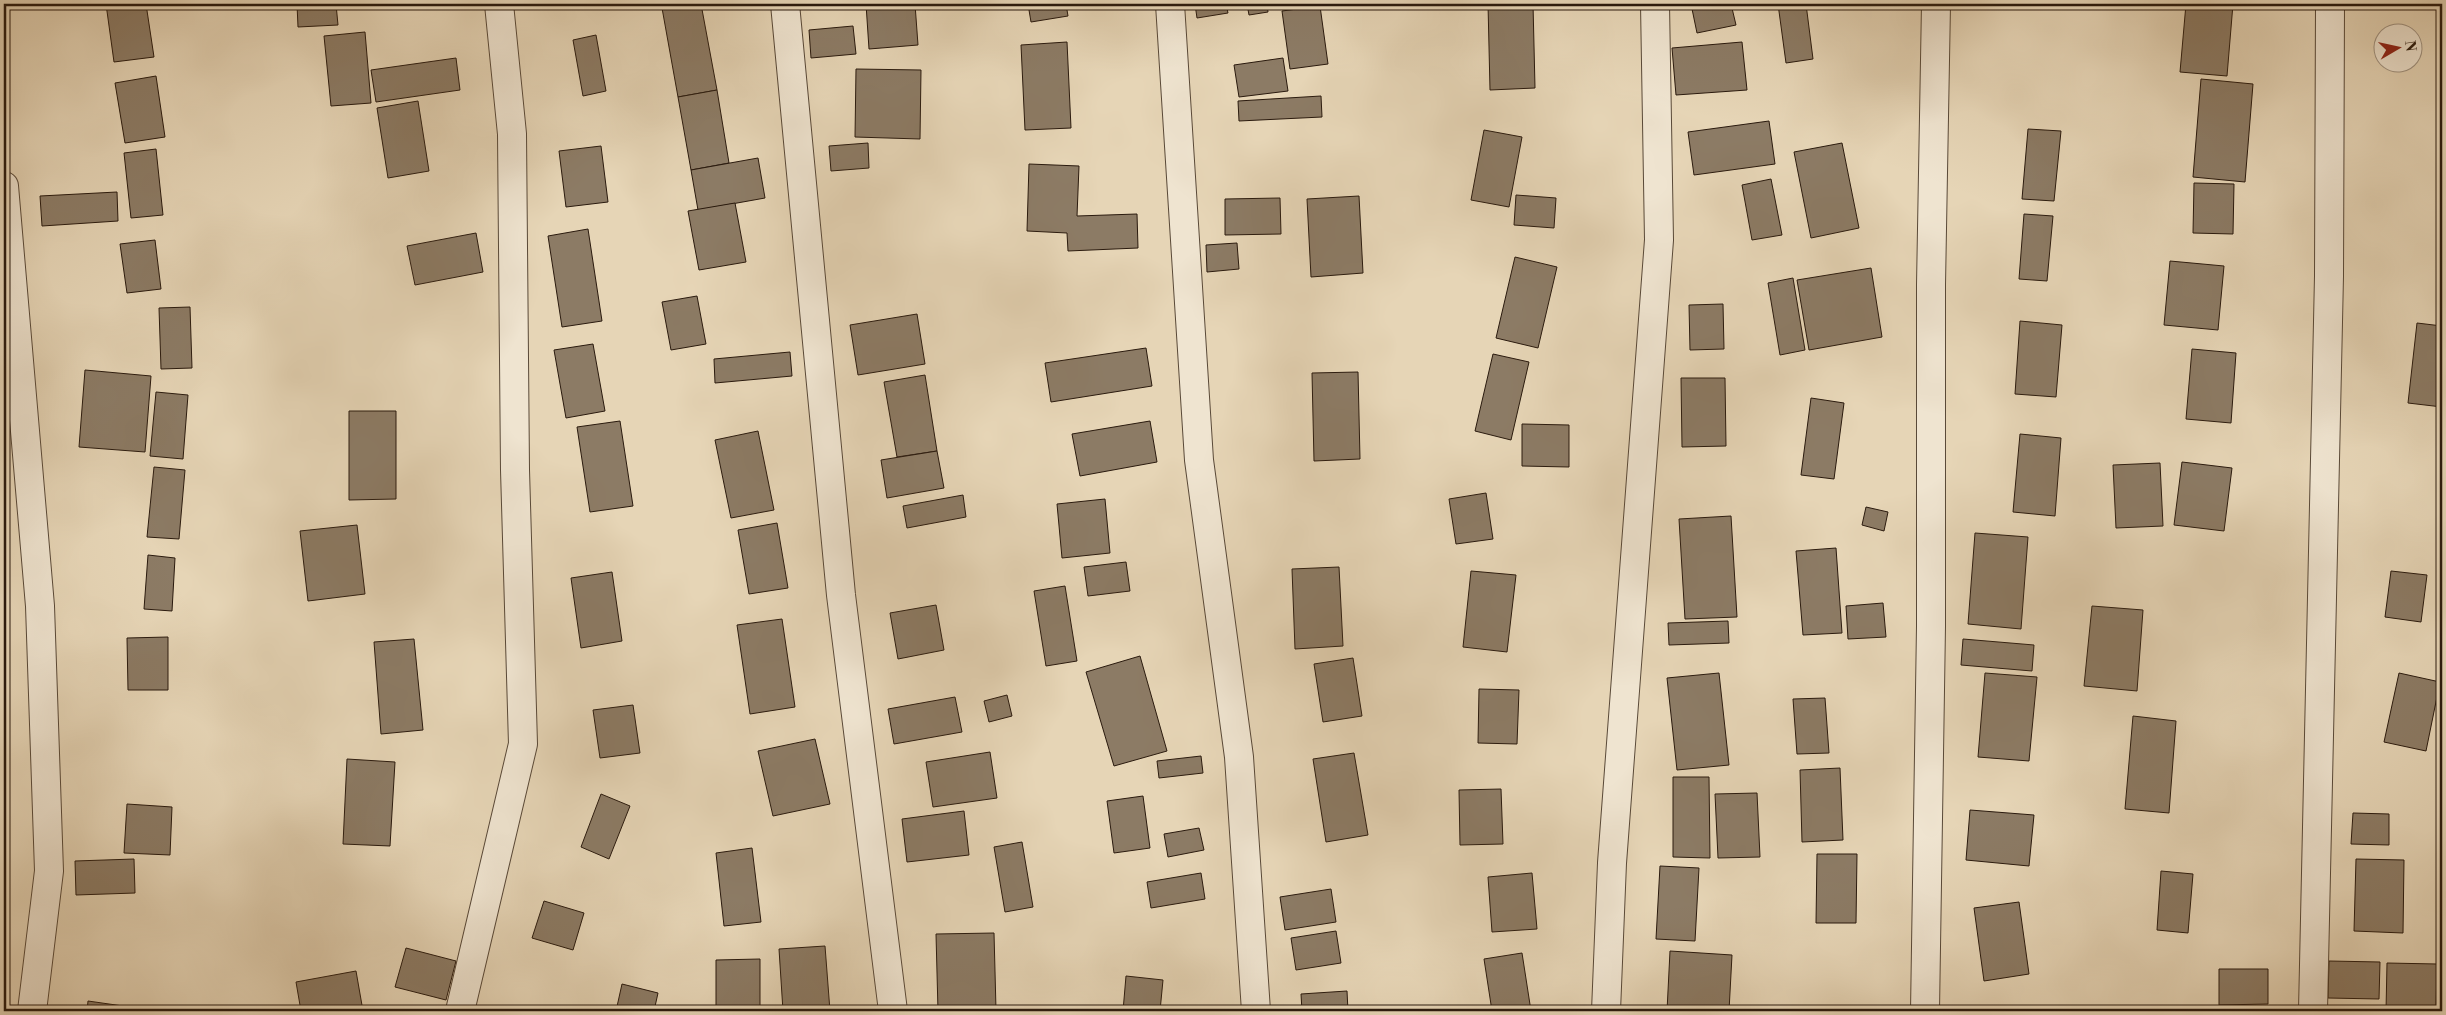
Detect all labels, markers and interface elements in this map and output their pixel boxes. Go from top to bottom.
north arrow [2374,22,2424,72]
text: N [2400,39,2420,53]

